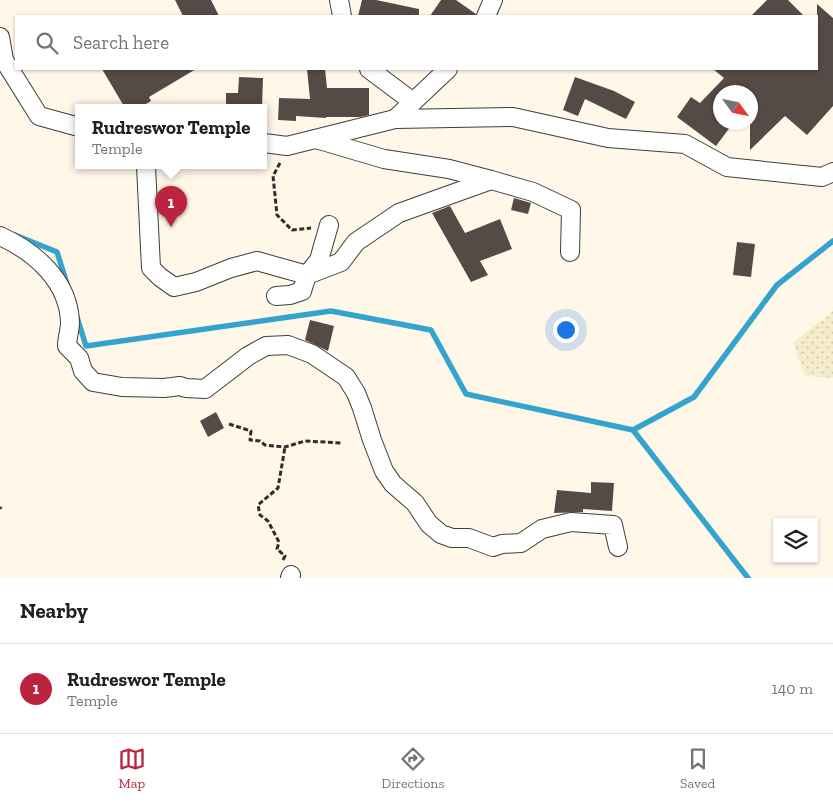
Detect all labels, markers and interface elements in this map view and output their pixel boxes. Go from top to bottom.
search box [15,15,818,70]
icon: search [33,29,61,57]
text: Search here [73,31,169,54]
north arrow [713,85,758,130]
popup [75,104,267,169]
text: Rudreswor Temple [92,116,250,139]
text: Temple [92,139,142,158]
pin: 1 [155,186,187,227]
your location [553,317,579,343]
map controls [773,518,818,563]
button: layers [773,518,818,563]
text: Nearby [20,598,88,623]
text: Rudreswor Temple [67,668,226,691]
text: 1 [33,679,39,698]
text: 140 m [772,679,813,698]
text: Temple [67,691,118,710]
tab: Map [118,745,146,792]
tab: Directions [381,745,445,792]
tab: Saved [680,745,715,792]

